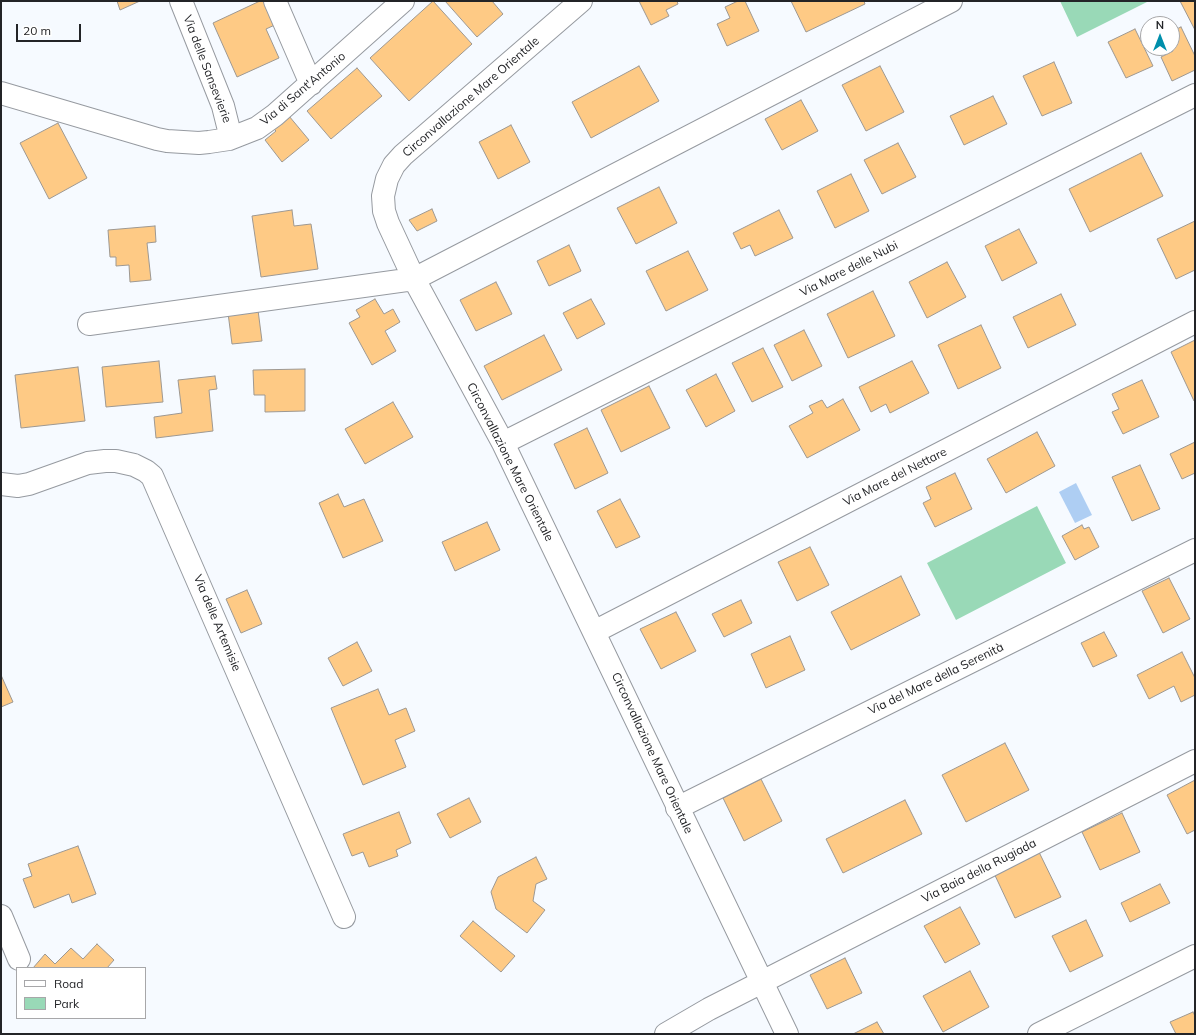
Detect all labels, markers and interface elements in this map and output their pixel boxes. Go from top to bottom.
street label: Via delle Sansevierie [180,13,234,125]
scale bar [18,16,83,42]
north arrow [1140,16,1180,56]
text: N [1156,18,1164,32]
text: 20 m [23,23,51,38]
street label: Circonvallazione Mare Orientale [400,34,542,160]
street label: Via di Sant'Antonio [257,49,349,129]
street label: Via Mare delle Nubi [798,238,900,300]
street label: Circonvallazione Mare Orientale [464,380,556,544]
street label: Via Mare del Nettare [841,445,949,509]
street label: Via delle Artemisie [190,573,244,673]
street label: Via del Mare della Serenità [866,640,1006,718]
street label: Circonvallazione Mare Orientale [608,670,696,836]
street label: Via Baia della Rugiada [919,836,1039,906]
legend [16,967,146,1019]
text: Road [54,976,83,991]
text: Park [54,996,79,1011]

